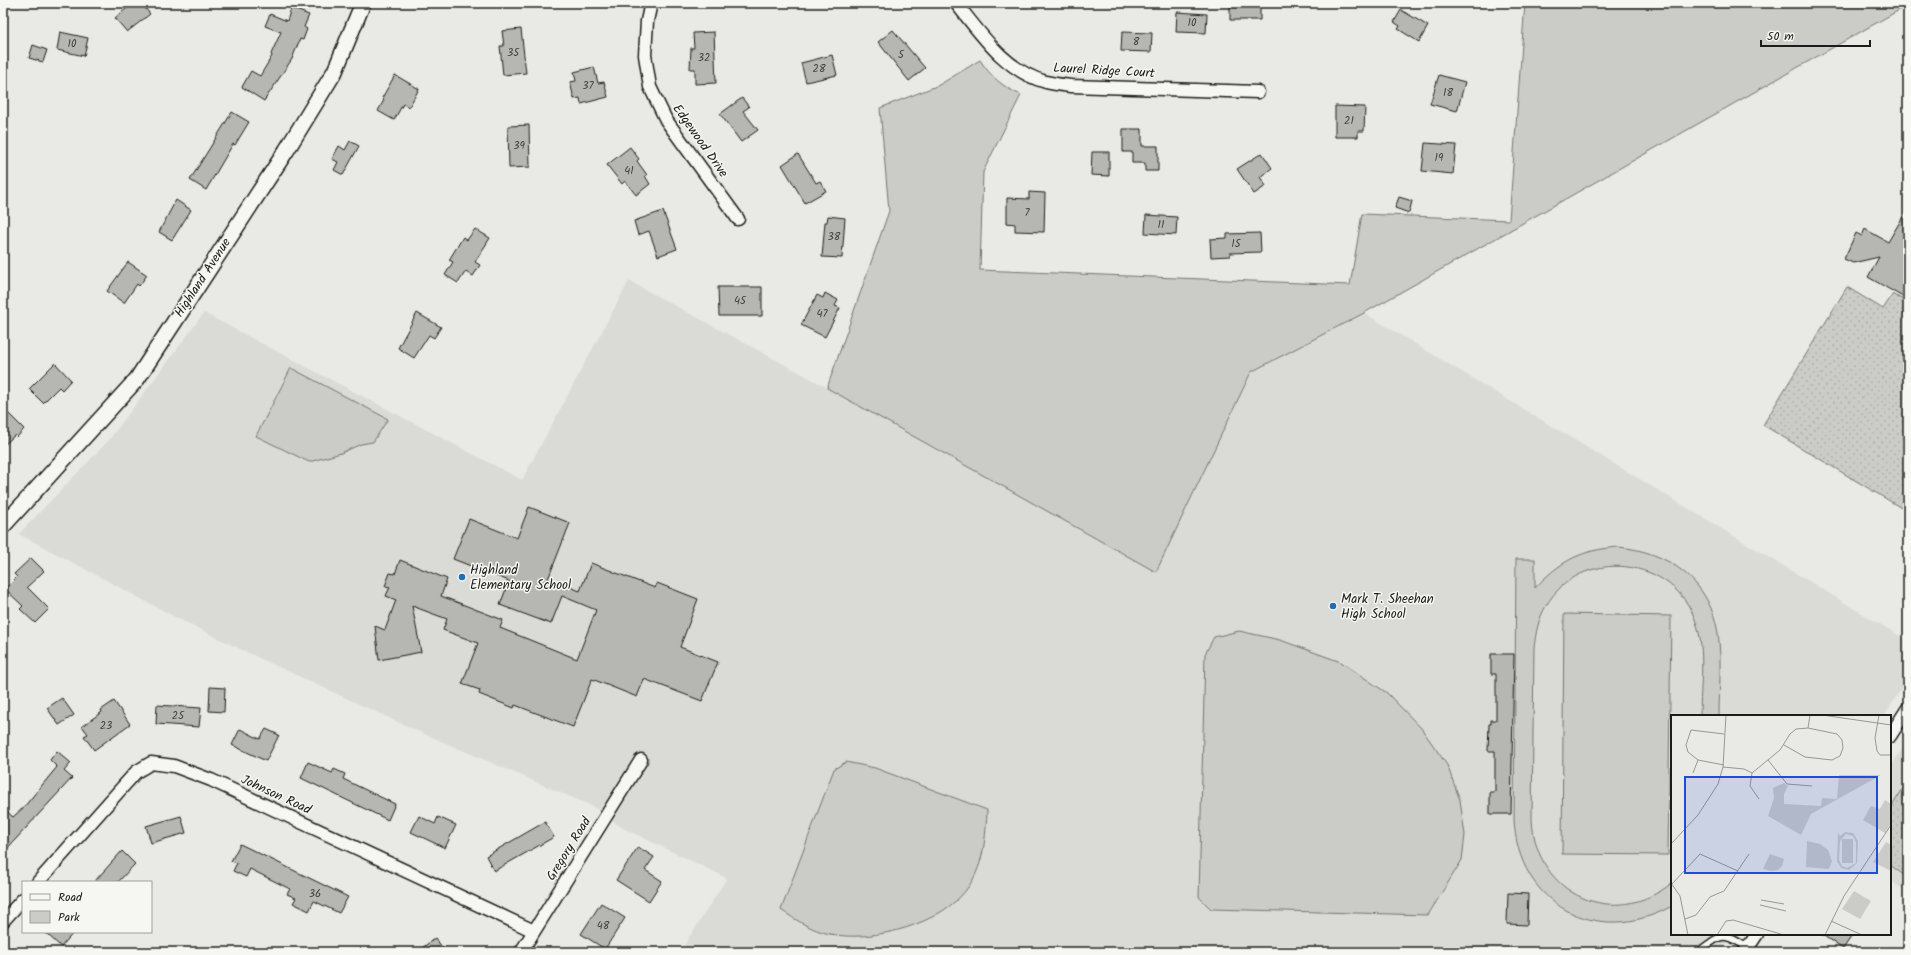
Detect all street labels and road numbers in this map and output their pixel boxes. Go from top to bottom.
street label: Laurel Ridge Court [1053,58,1156,84]
street label: Edgewood Drive [667,100,733,182]
street label: Highland Avenue [169,234,237,322]
street label: Johnson Road [237,770,315,821]
street label: Gregory Road [541,813,597,885]

